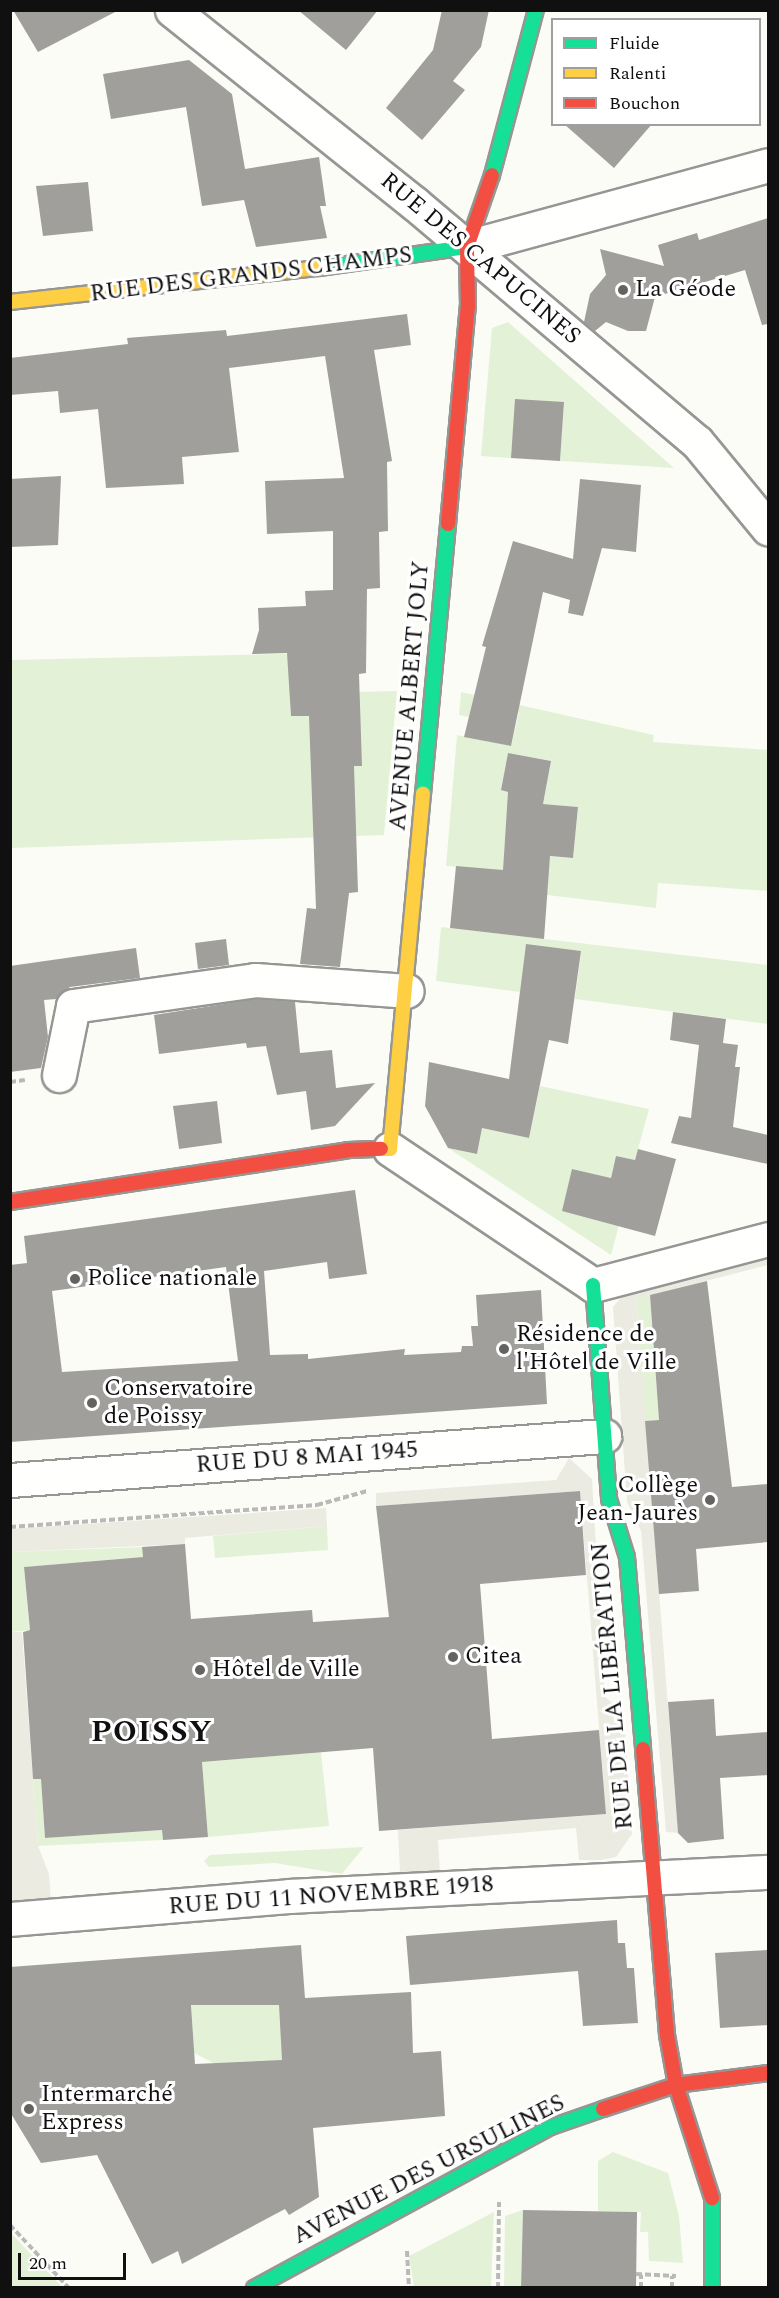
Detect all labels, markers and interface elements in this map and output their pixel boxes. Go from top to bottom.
legend [551,18,761,126]
text: Fluide [609,30,660,57]
text: Ralenti [609,60,666,87]
text: Bouchon [609,90,680,117]
street label: RUE DES CAPUCINES [374,167,586,351]
street label: RUE DES GRANDS CHAMPS [88,241,414,309]
place label: La Géode [635,276,736,304]
marker: La Géode [616,283,630,297]
street label: AVENUE ALBERT JOLY [384,560,436,832]
place label: Police nationale [87,1265,257,1293]
marker: Police nationale [68,1272,82,1286]
place label: Résidence de l'Hôtel de Ville [516,1321,677,1377]
marker: Résidence de l'Hôtel de Ville [497,1342,511,1356]
place label: Conservatoire de Poissy [104,1375,253,1431]
marker: Conservatoire de Poissy [85,1396,99,1410]
street label: RUE DU 8 MAI 1945 [195,1436,419,1480]
place label: Collège Jean-Jaurès [577,1472,698,1528]
marker: Collège Jean-Jaurès [703,1493,717,1507]
street label: RUE DE LA LIBÉRATION [586,1541,640,1831]
place label: Citea [465,1643,522,1671]
marker: Citea [446,1650,460,1664]
place label: Hôtel de Ville [212,1656,360,1684]
marker: Hôtel de Ville [193,1663,207,1677]
district label: POISSY [91,1714,213,1750]
street label: RUE DU 11 NOVEMBRE 1918 [168,1870,494,1922]
place label: Intermarché Express [41,2081,173,2137]
street label: AVENUE DES URSULINES [288,2089,570,2251]
marker: Intermarché Express [22,2102,36,2116]
scale bar [21,2241,129,2279]
text: 20 m [29,2250,67,2277]

